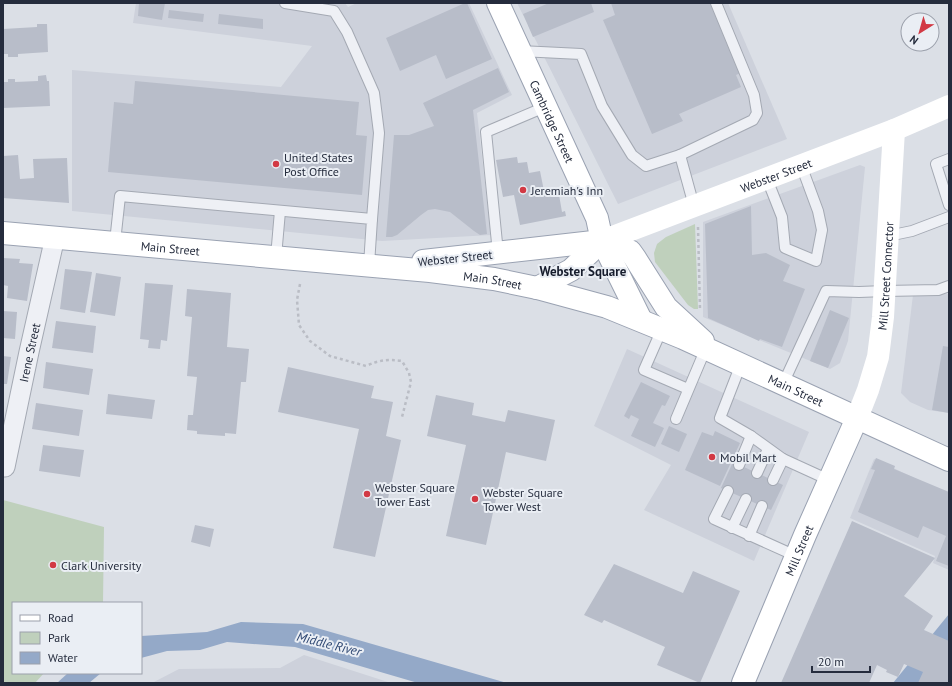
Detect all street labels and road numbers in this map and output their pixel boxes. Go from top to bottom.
street label: Cambridge Street [527,77,578,165]
street label: Webster Street [738,155,814,195]
street label: Mill Street Connector [874,221,896,331]
street label: Main Street [140,238,200,258]
street label: Webster Street [417,247,493,269]
street label: Main Street [463,268,523,292]
street label: Irene Street [15,321,43,384]
street label: Main Street [766,371,826,409]
street label: Mill Street [781,522,816,578]

